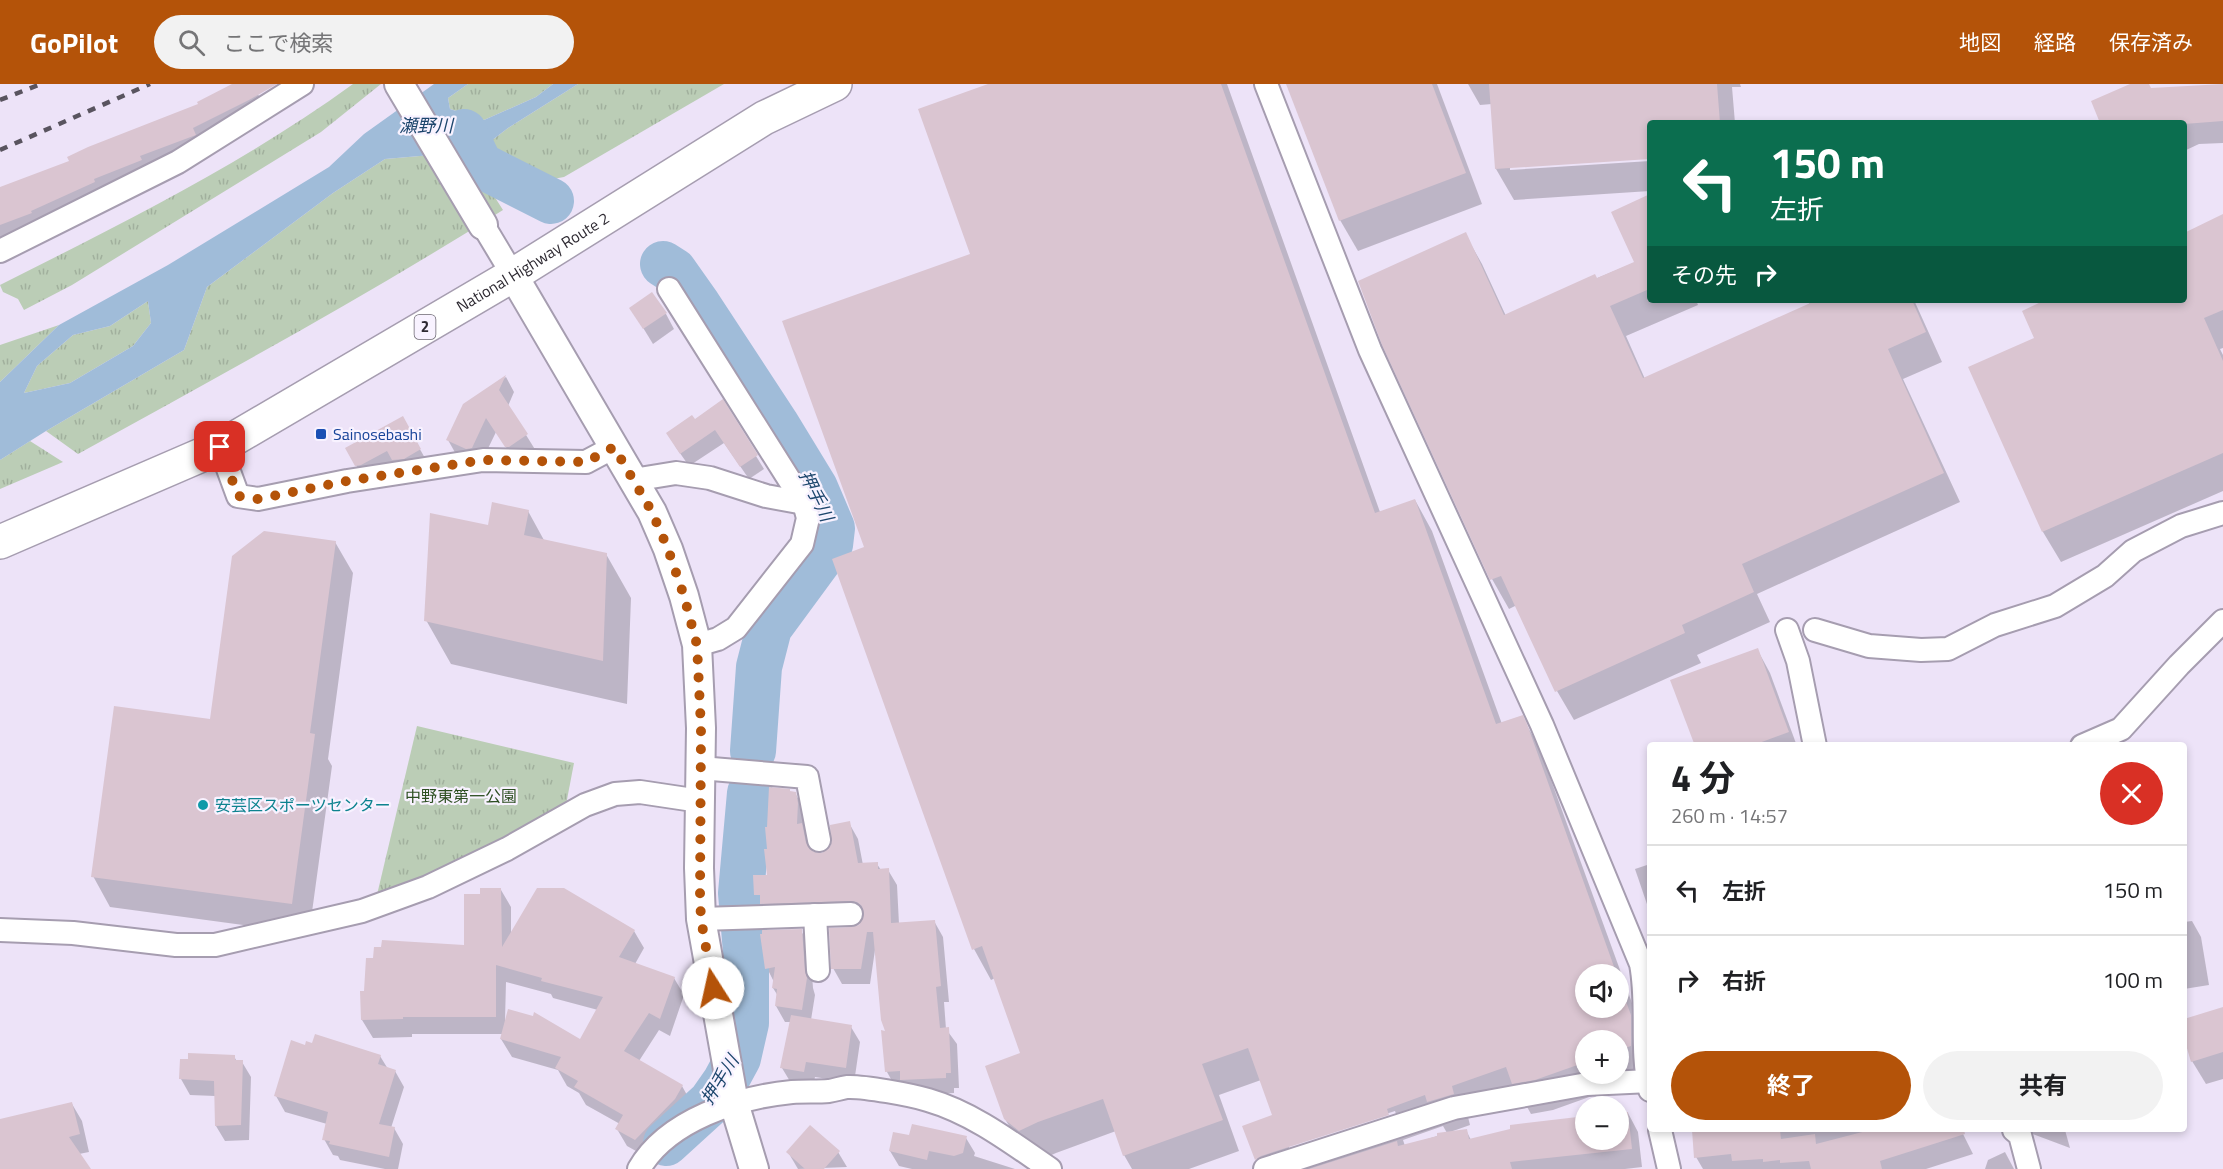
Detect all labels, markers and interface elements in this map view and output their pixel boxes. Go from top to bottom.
search box [154,15,574,69]
text: GoPilot [30,21,118,64]
icon: search [175,26,208,59]
text: ここで検索 [223,26,333,60]
text: 地図 [1959,26,2001,58]
text: 経路 [2034,26,2076,58]
text: 保存済み [2109,26,2193,58]
water label: 瀬野川 [399,112,455,139]
text: 150 m [1770,130,1885,194]
icon: left [1671,144,1749,222]
text: 左折 [1770,188,1824,229]
street label: National Highway Route 2 [452,206,614,318]
text: その先 [1671,258,1737,292]
icon: right [1749,258,1782,291]
road number: 2 [414,315,436,339]
pin [194,421,245,472]
place label: Sainosebashi [333,422,422,446]
marker: Sainosebashi [314,427,328,441]
icon: arrive [203,430,236,463]
water label: 押手川 [792,466,841,528]
text: 4 分 [1671,750,1735,805]
button: close [2100,762,2163,825]
park label: 中野東第一公園 [405,784,517,808]
place label: 安芸区スポーツセンター [215,793,391,817]
marker: 安芸区スポーツセンター [196,798,210,812]
text: 260 m · 14:57 [1671,800,1788,831]
text: 150 m [2103,873,2163,907]
icon: left [1671,874,1704,907]
text: 左折 [1722,874,1766,908]
position arrow [681,956,745,1020]
text: 100 m [2103,963,2163,997]
map controls [1575,964,1629,1150]
button: sound [1575,964,1629,1018]
icon: right [1671,964,1704,997]
text: 右折 [1722,964,1766,998]
button: + [1575,1030,1629,1084]
water label: 押手川 [694,1048,746,1110]
button: 終了 [1671,1051,1911,1120]
button: 共有 [1923,1051,2163,1120]
button: − [1575,1096,1629,1150]

